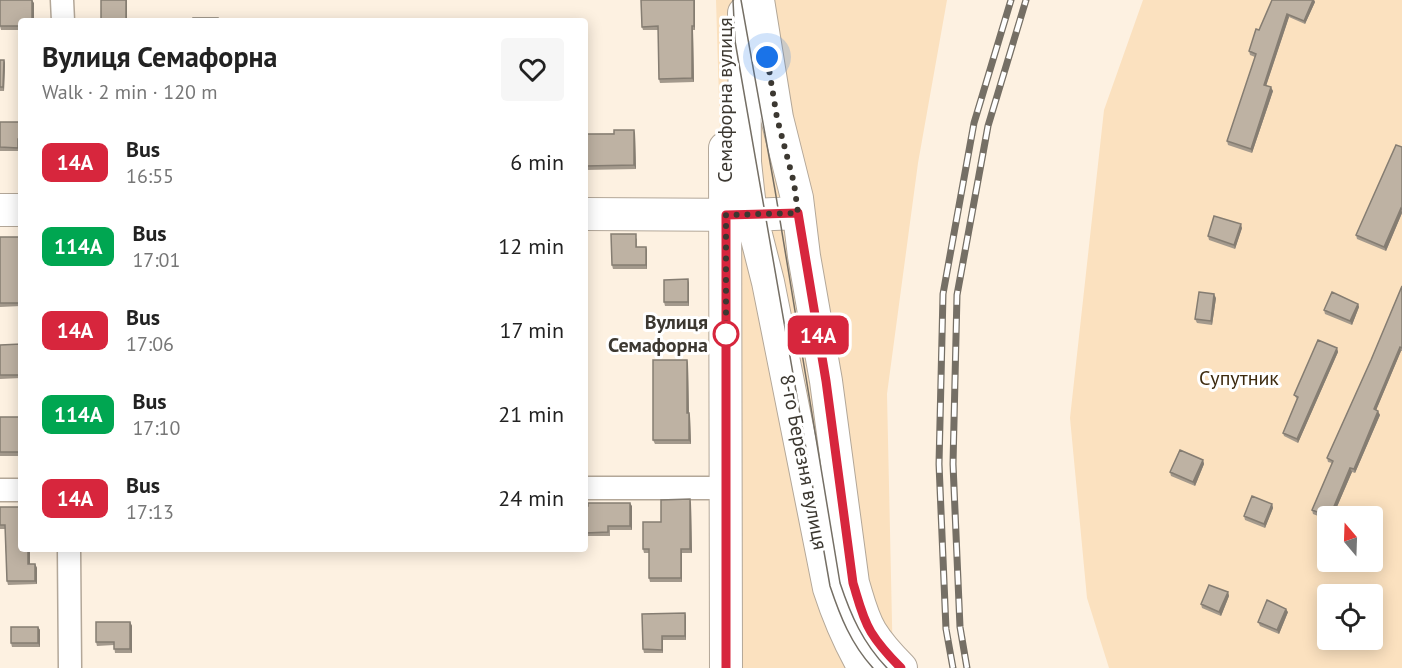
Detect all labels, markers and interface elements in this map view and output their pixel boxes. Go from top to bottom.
street label: Семафорна вулиця [712,17,738,183]
text: Вулиця Семафорна [42,38,277,75]
button: heart [501,38,564,101]
your location [752,42,782,72]
text: Walk · 2 min · 120 m [42,79,218,105]
text: Bus [126,135,160,163]
text: 6 min [510,148,564,176]
text: 14А [57,149,93,176]
text: 16:55 [126,163,174,189]
text: Bus [132,219,167,247]
text: 12 min [498,232,564,260]
text: 114А [54,233,102,260]
text: 17:01 [132,247,180,273]
text: Bus [126,303,160,331]
place label: Вулиця Семафорна [608,309,708,358]
text: 17 min [500,316,564,344]
line badge: 14А [784,316,852,354]
text: 14А [57,317,93,344]
marker: Вулиця Семафорна [713,321,739,347]
text: 14А [800,322,836,349]
text: 17:06 [126,331,174,357]
park label: Супутник [1199,365,1279,391]
street label: 8-го Березня вулиця [774,372,834,552]
text: Bus [132,387,167,415]
text: 21 min [498,400,564,428]
text: 114А [54,401,102,428]
text: 17:10 [132,415,180,441]
text: Bus [126,471,160,499]
text: 24 min [498,484,564,512]
text: 14А [57,485,93,512]
text: 17:13 [126,499,174,525]
north arrow [1317,506,1383,572]
map controls [1317,506,1383,650]
button: locate [1317,584,1383,650]

